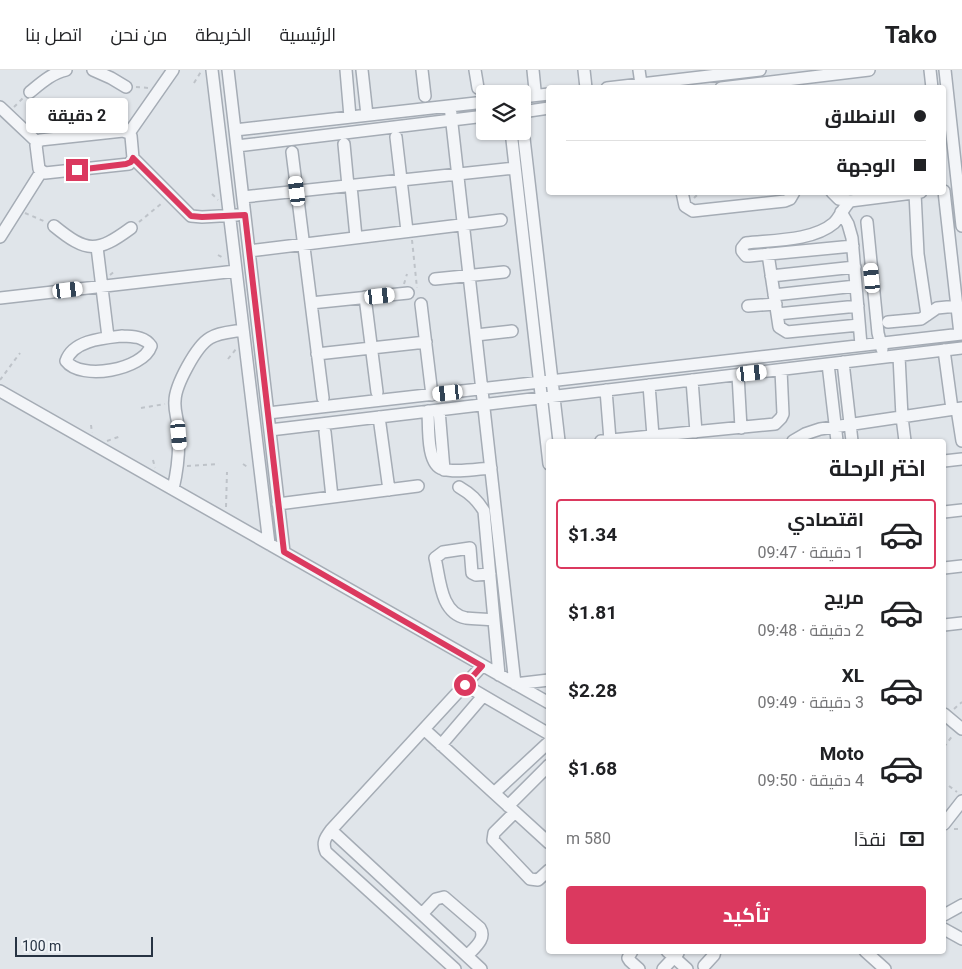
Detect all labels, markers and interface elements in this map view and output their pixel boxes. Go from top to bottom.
text: Tako [885,21,937,49]
text: اتصل بنا [25,24,82,45]
text: من نحن [110,24,167,45]
text: الخريطة [195,24,252,45]
text: الرئيسية [280,24,336,45]
map controls [476,85,531,140]
button: layers [476,85,531,140]
callout: 2 دقيقة [26,98,128,132]
text: الانطلاق [825,105,896,128]
text: 2 دقيقة [48,106,106,125]
text: الوجهة [836,154,896,177]
route end [66,159,88,181]
car [287,175,306,207]
car [862,262,881,294]
car [52,281,83,299]
car [364,287,395,305]
car [736,364,767,382]
car [432,384,463,402]
car [170,419,187,451]
text: اختر الرحلة [829,456,926,481]
text: اقتصادي [788,508,864,531]
icon: car [879,512,924,557]
text: $1.34 [568,523,617,546]
text: 1 دقيقة · 09:47 [757,543,864,562]
text: مريح [824,586,864,609]
icon: car [879,590,924,635]
text: $1.81 [568,601,617,624]
text: 2 دقيقة · 09:48 [757,621,864,640]
text: XL [842,664,864,687]
icon: car [879,668,924,713]
route start [454,674,476,696]
text: $2.28 [568,679,617,702]
text: 3 دقيقة · 09:49 [757,693,864,712]
text: Moto [820,742,864,765]
icon: car [879,746,924,791]
text: $1.68 [568,757,617,780]
text: 4 دقيقة · 09:50 [757,771,864,790]
icon: cash [898,825,926,853]
text: نقدًا [854,828,886,851]
text: 580 m [566,829,611,848]
button: تأكيد [566,886,926,944]
scale bar [15,934,152,957]
text: 100 m [22,938,61,954]

